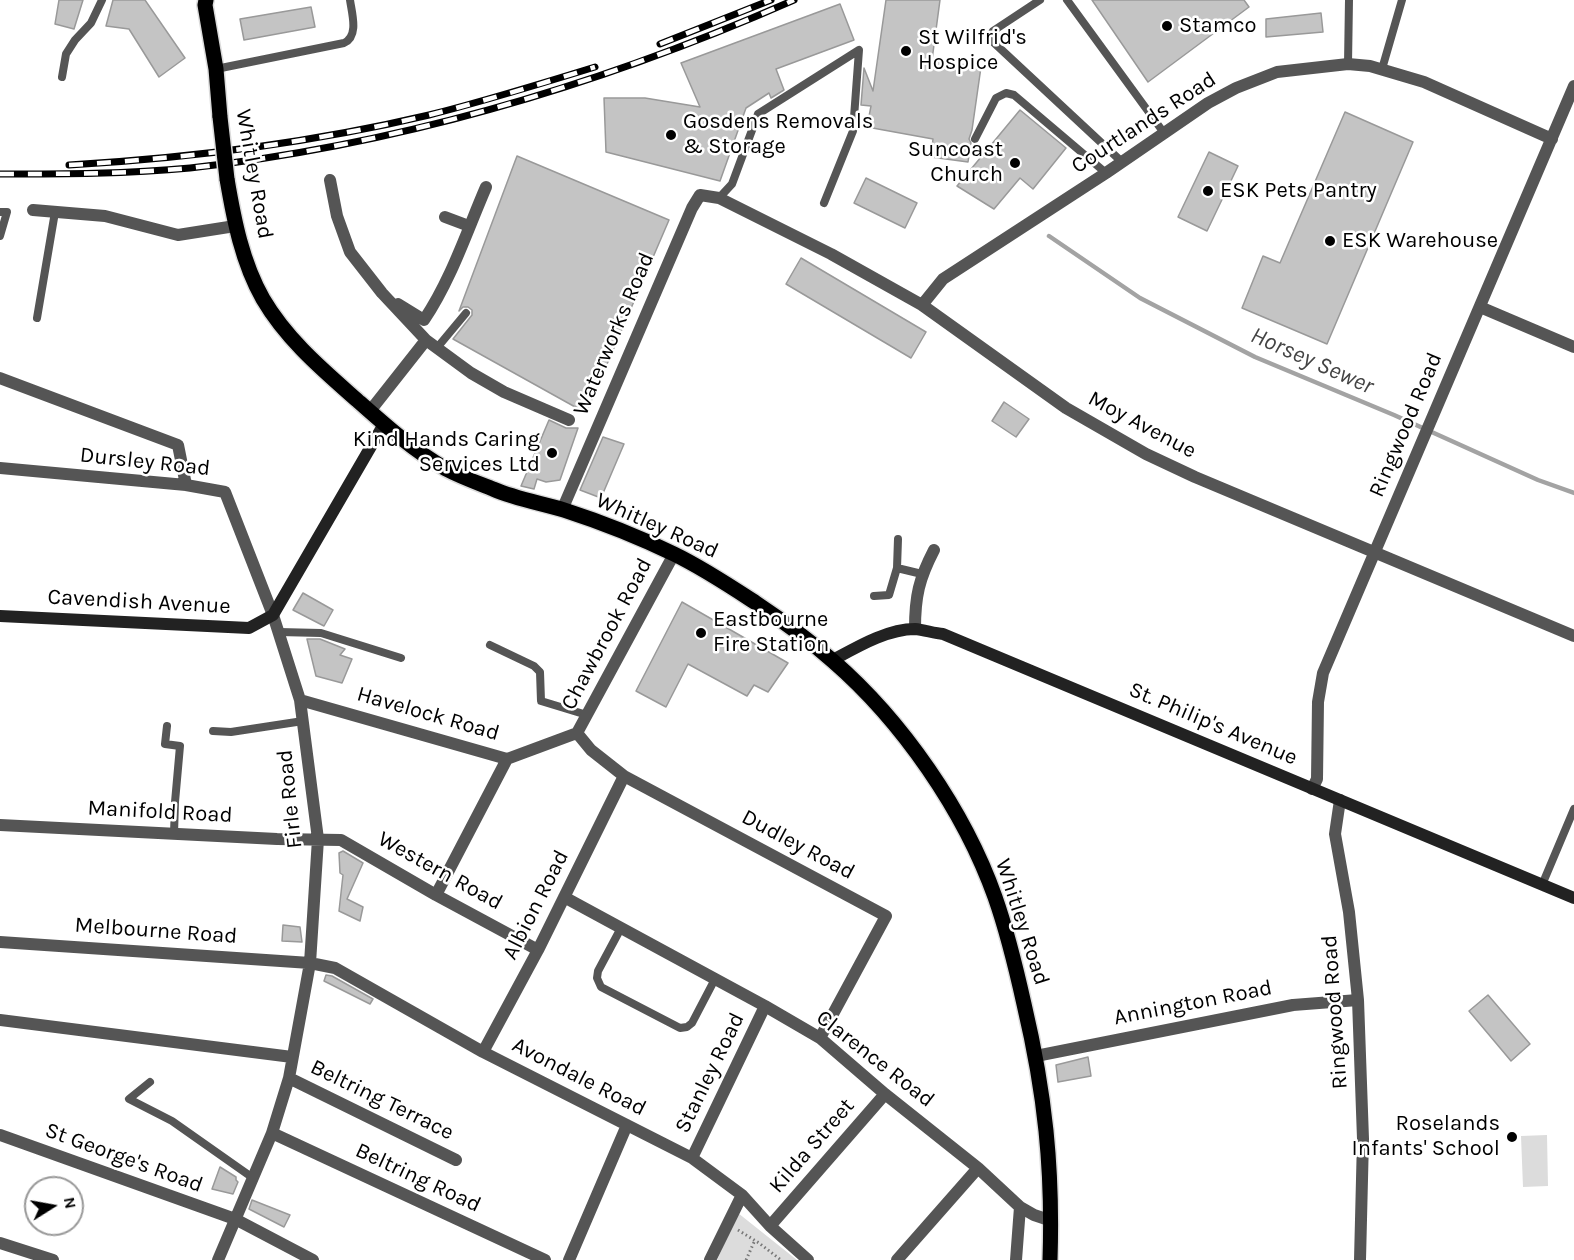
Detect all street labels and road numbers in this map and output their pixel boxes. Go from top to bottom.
street label: Courtlands Road [1067,66,1221,180]
street label: Whitley Road [230,107,278,241]
street label: Waterworks Road [568,249,660,419]
street label: Ringwood Road [1364,349,1448,501]
street label: Moy Avenue [1083,386,1201,464]
street label: Dursley Road [79,442,211,482]
street label: Whitley Road [592,487,722,565]
street label: Chawbrook Road [556,554,658,714]
street label: Cavendish Avenue [47,584,231,620]
street label: St. Philip's Avenue [1125,677,1301,771]
street label: Havelock Road [354,681,502,747]
street label: Firle Road [272,748,308,850]
street label: Manifold Road [87,795,233,829]
street label: Dudley Road [737,804,859,886]
street label: Western Road [373,826,507,916]
street label: Albion Road [497,846,575,964]
street label: Whitley Road [989,855,1055,989]
street label: Melbourne Road [74,912,238,950]
street label: Ringwood Road [1316,934,1354,1090]
street label: Annington Road [1112,975,1274,1031]
street label: Clarence Road [811,1005,939,1113]
street label: Stanley Road [670,1009,750,1137]
street label: Avondale Road [508,1032,650,1122]
street label: Beltring Terrace [306,1054,458,1146]
street label: Kilda Street [764,1093,860,1199]
street label: St George's Road [41,1117,207,1199]
street label: Beltring Road [351,1137,485,1219]

